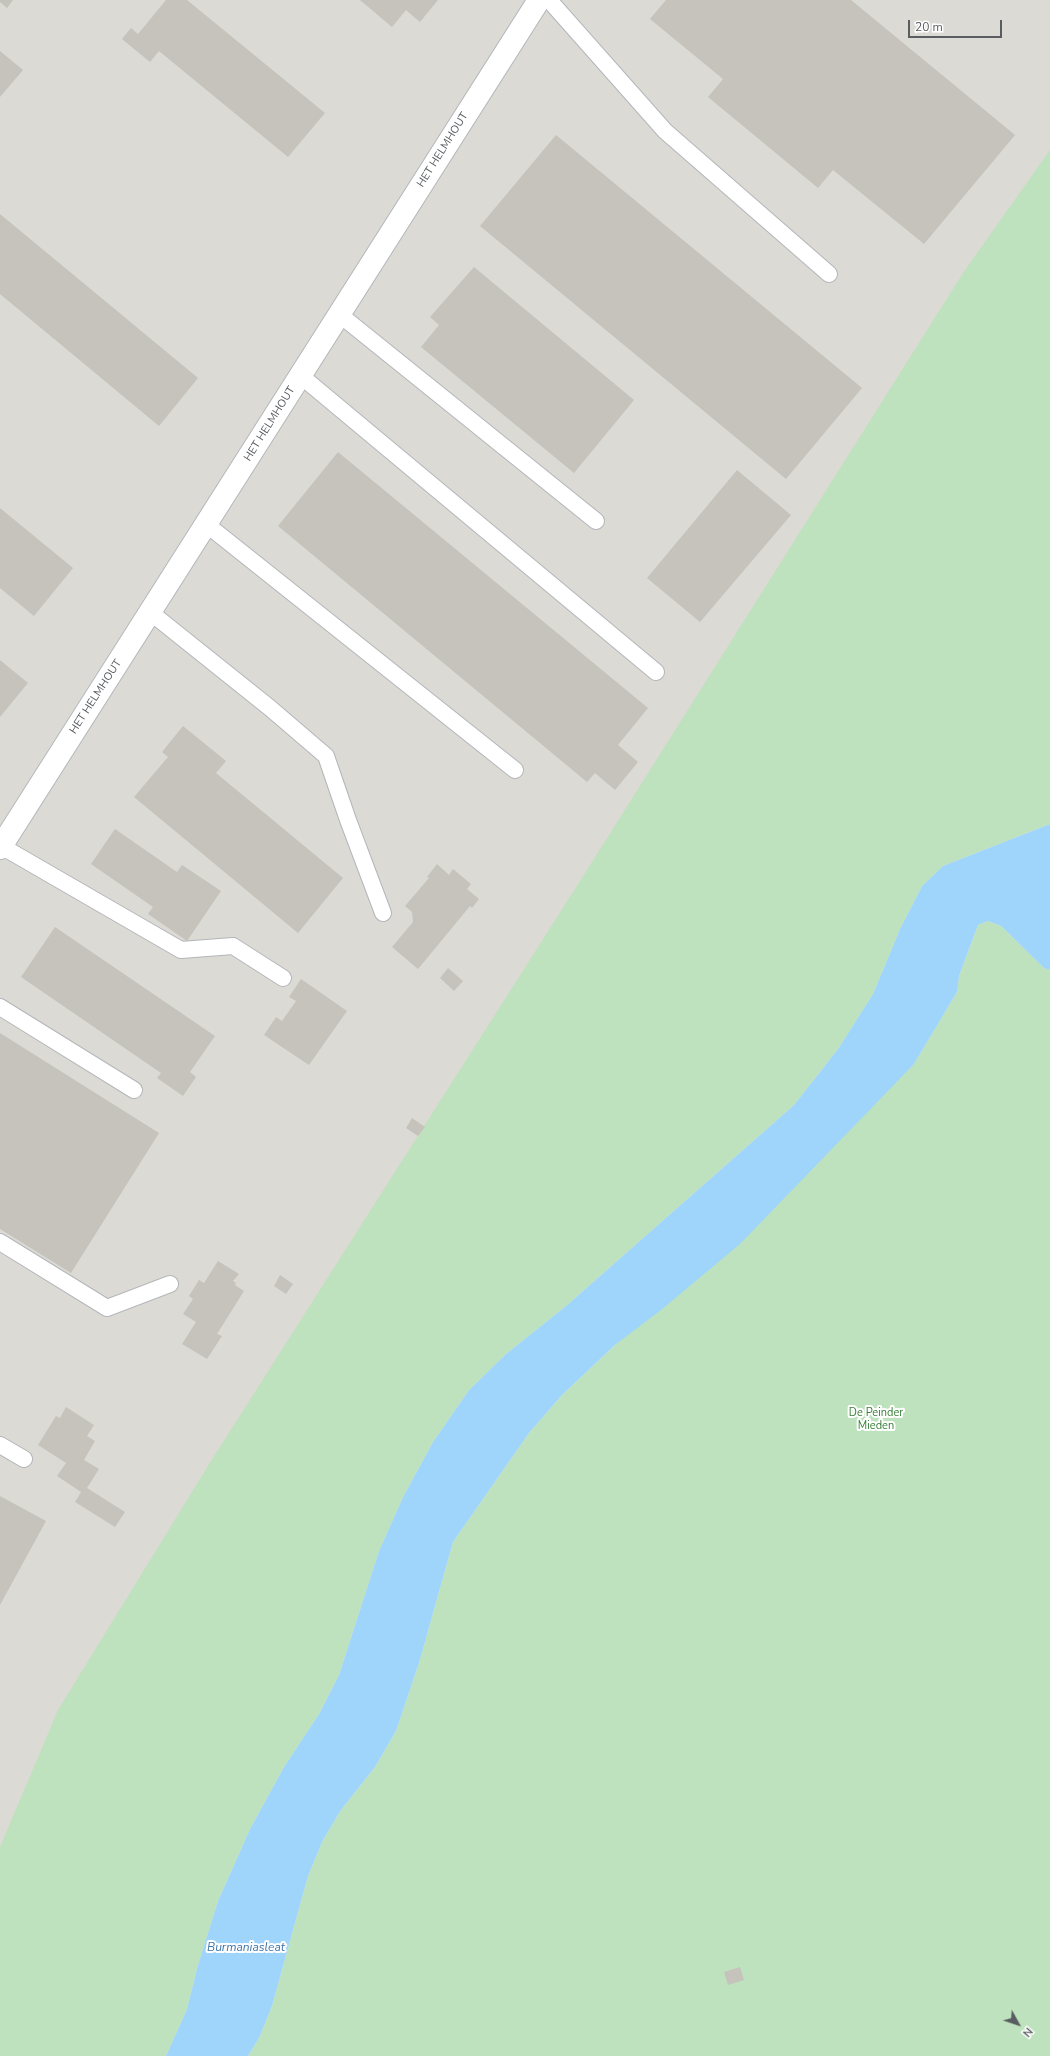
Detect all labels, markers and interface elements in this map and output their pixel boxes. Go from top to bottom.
scale bar [910,12,1004,38]
text: 20 m [915,19,943,35]
street label: HET HELMHOUT [415,110,471,190]
street label: HET HELMHOUT [242,384,298,464]
street label: HET HELMHOUT [67,657,125,737]
park label: De Peinder Mieden [849,1406,903,1432]
water label: Burmaniasleat [207,1941,285,1955]
north arrow [998,2004,1038,2044]
text: N [1019,2024,1036,2040]

